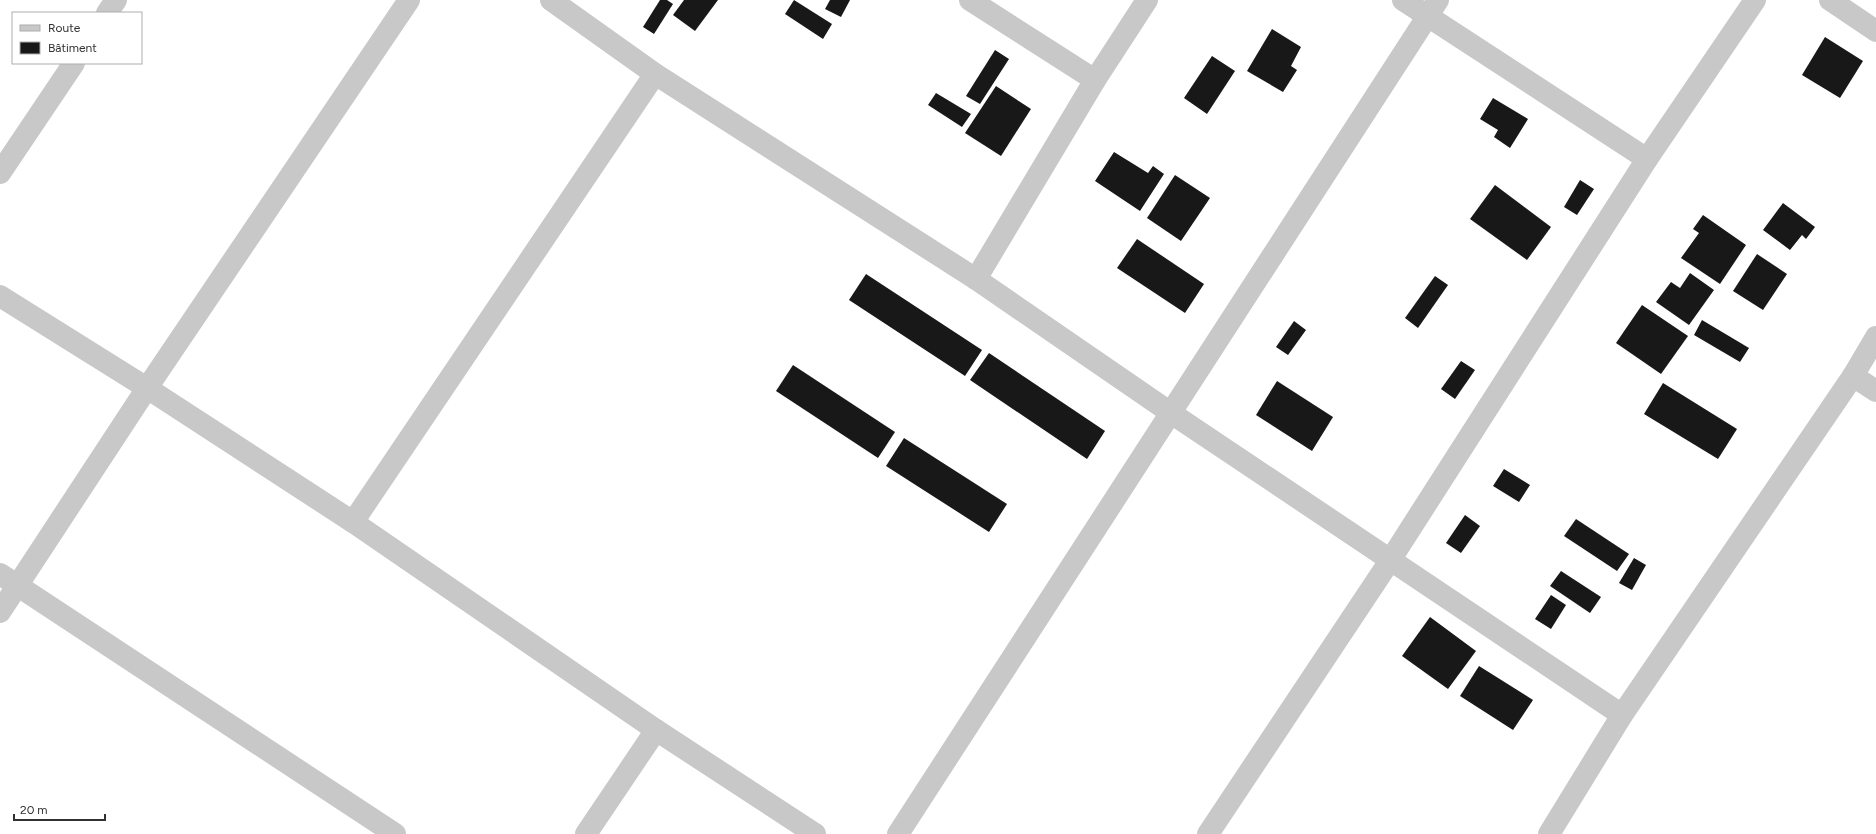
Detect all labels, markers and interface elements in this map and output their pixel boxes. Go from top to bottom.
legend [12,12,142,64]
text: Route [48,21,81,35]
text: Bâtiment [48,41,97,55]
scale bar [14,796,105,822]
text: 20 m [20,803,48,817]

